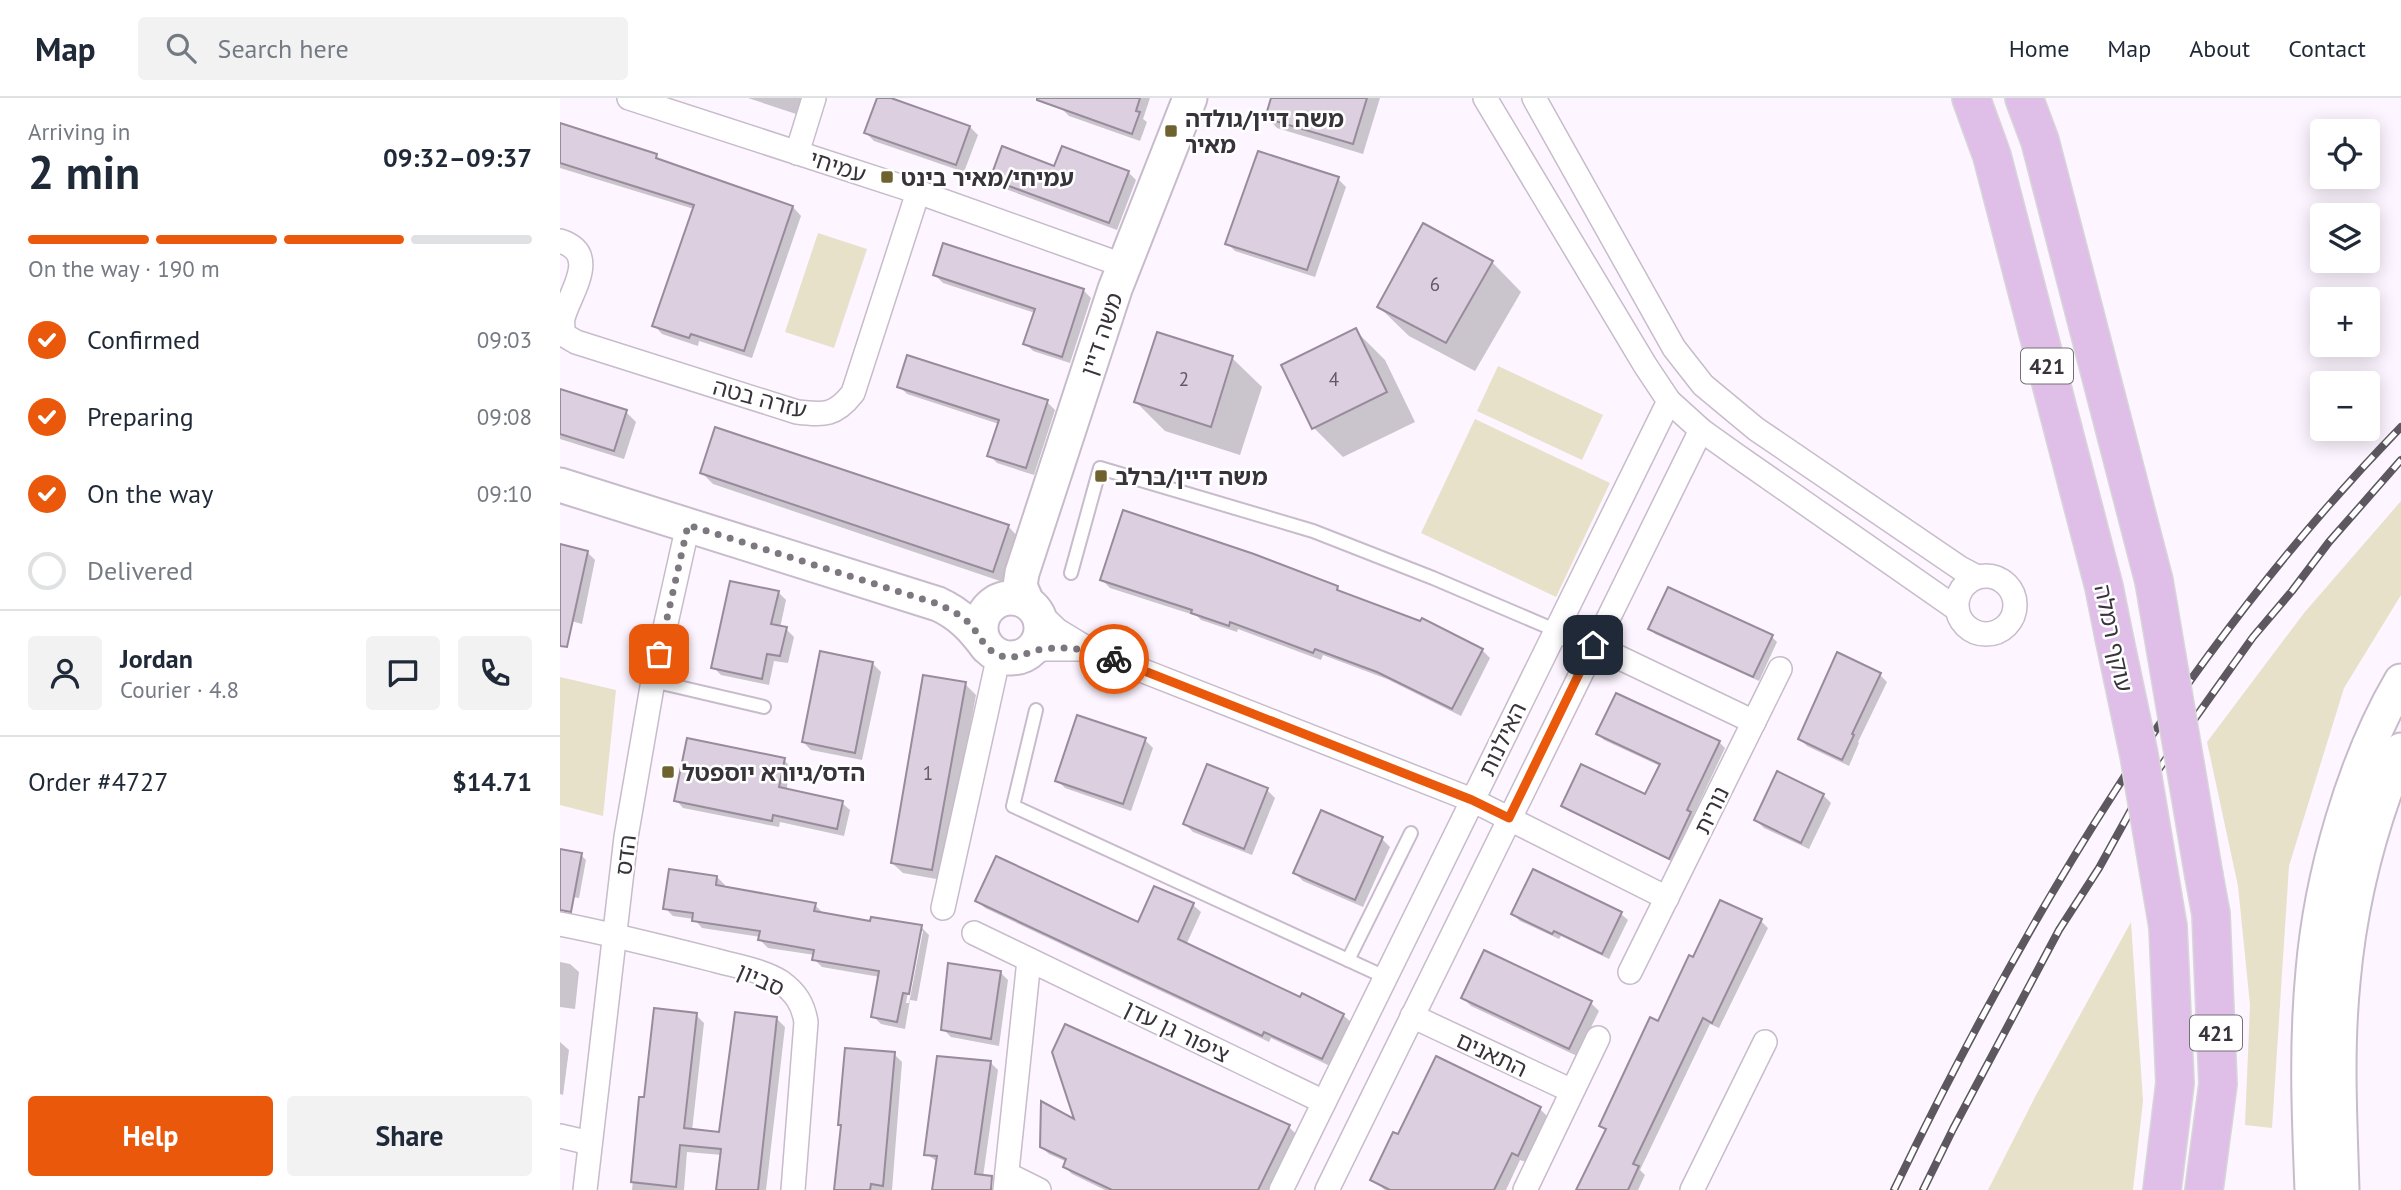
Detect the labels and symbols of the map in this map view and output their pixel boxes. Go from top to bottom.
place label: משה דיין/גולדה מאיר [1185,104,1344,159]
marker: משה דיין/גולדה מאיר [1163,123,1179,139]
street label: עמיחי [806,143,870,189]
place label: עמיחי/מאיר בינט [901,163,1074,192]
marker: עמיחי/מאיר בינט [879,169,895,185]
house number: 6 [1430,272,1440,296]
street label: משה דיין [1073,289,1129,379]
road number: 421 [2021,348,2073,384]
house number: 2 [1179,367,1189,391]
house number: 4 [1329,367,1339,391]
street label: עזרה בטה [710,372,810,424]
place label: משה דיין/ברלב [1115,462,1268,491]
marker: משה דיין/ברלב [1093,468,1109,484]
street label: עוקף רמלה [2089,582,2139,694]
pin [1563,615,1623,675]
pin [629,624,689,684]
courier [1079,624,1149,694]
street label: האילנות [1472,697,1532,781]
place label: הדס/גיורא יוספטל [682,758,865,787]
house number: 1 [923,761,933,785]
marker: הדס/גיורא יוספטל [660,764,676,780]
street label: נורית [1687,781,1735,839]
street label: הדס [608,833,642,877]
street label: סביון [733,956,789,1002]
street label: ציפור גן עדן [1120,993,1234,1069]
road number: 421 [2190,1016,2242,1051]
street label: התאנים [1452,1025,1532,1083]

